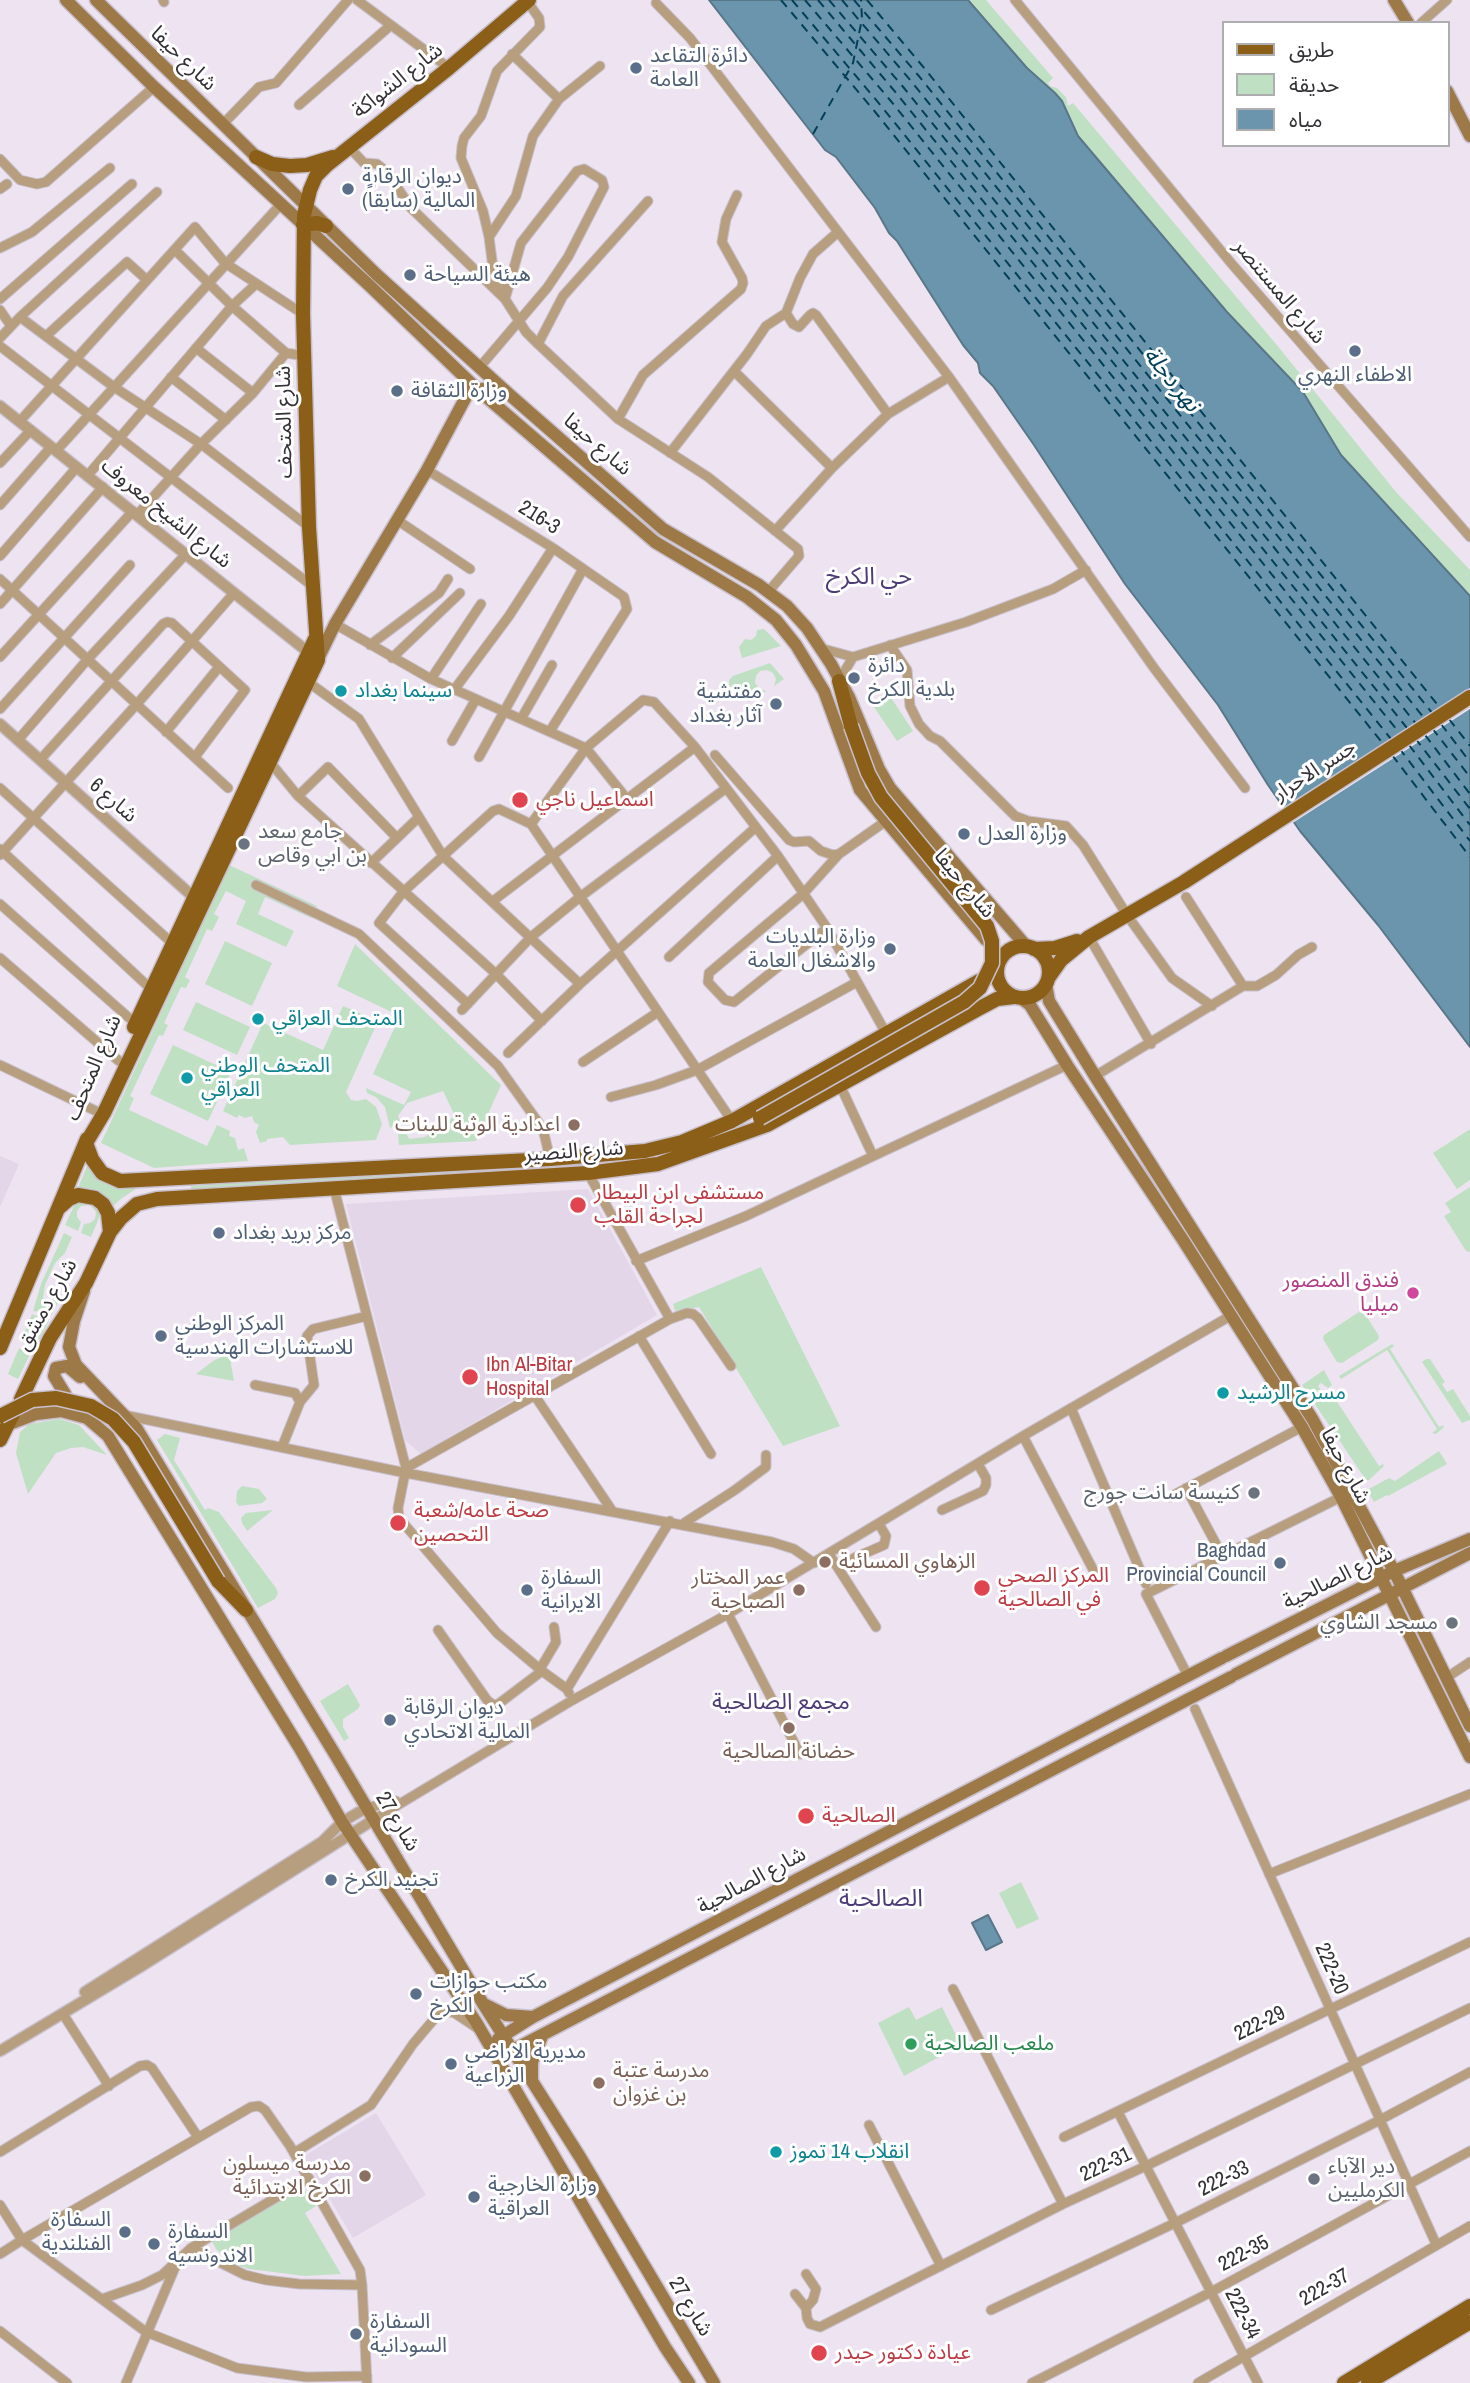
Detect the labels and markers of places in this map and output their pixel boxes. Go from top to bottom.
place label: دائرة التقاعد العامة [650,43,748,93]
marker: دائرة التقاعد العامة [628,60,644,76]
place label: ديوان الرقابة المالية (سابقاً) [362,164,475,214]
marker: ديوان الرقابة المالية (سابقاً) [340,181,356,197]
place label: هيئة السياحة [424,262,531,288]
marker: هيئة السياحة [402,267,418,283]
marker: الاطفاء النهري [1347,343,1363,359]
place label: الاطفاء النهري [1298,362,1412,388]
place label: وزارة الثقافة [411,378,507,404]
marker: وزارة الثقافة [389,383,405,399]
place label: دائرة بلدية الكرخ [868,653,955,703]
marker: دائرة بلدية الكرخ [846,670,862,686]
place label: سينما بغداد [355,678,452,704]
place label: مفتشية آثار بغداد [689,679,762,729]
marker: سينما بغداد [333,683,349,699]
marker: مفتشية آثار بغداد [768,696,784,712]
place label: اسماعيل ناجي [536,787,654,813]
marker: اسماعيل ناجي [510,790,530,810]
place label: جامع سعد بن ابي وقاص [258,819,367,869]
place label: وزارة العدل [978,821,1067,847]
marker: وزارة العدل [956,826,972,842]
marker: جامع سعد بن ابي وقاص [236,836,252,852]
place label: وزارة البلديات والاشغال العامة [748,924,876,974]
marker: وزارة البلديات والاشغال العامة [882,941,898,957]
place label: المتحف العراقي [272,1006,403,1032]
marker: المتحف العراقي [250,1011,266,1027]
place label: المتحف الوطني العراقي [201,1053,330,1103]
marker: المتحف الوطني العراقي [179,1070,195,1086]
place label: اعدادية الوثبة للبنات [395,1112,560,1138]
marker: اعدادية الوثبة للبنات [566,1117,582,1133]
place label: مستشفى ابن البيطار لجراحة القلب [594,1180,764,1230]
marker: مستشفى ابن البيطار لجراحة القلب [568,1195,588,1215]
place label: مركز بريد بغداد [233,1220,352,1246]
marker: مركز بريد بغداد [211,1225,227,1241]
place label: فندق المنصور ميليا [1283,1268,1399,1318]
marker: فندق المنصور ميليا [1405,1285,1421,1301]
place label: المركز الوطني للاستشارات الهندسية [175,1311,353,1361]
marker: المركز الوطني للاستشارات الهندسية [153,1328,169,1344]
place label: Ibn Al-Bitar Hospital [486,1352,572,1402]
marker: Ibn Al-Bitar Hospital [460,1367,480,1387]
place label: مسرح الرشيد [1237,1380,1346,1406]
marker: مسرح الرشيد [1215,1385,1231,1401]
place label: كنيسة سانت جورج [1084,1480,1240,1506]
marker: كنيسة سانت جورج [1246,1485,1262,1501]
place label: صحة عامه/شعبة التحصين [414,1498,549,1548]
marker: صحة عامه/شعبة التحصين [388,1513,408,1533]
place label: Baghdad Provincial Council [1126,1538,1266,1588]
place label: الزهاوي المسائية [839,1549,975,1575]
marker: الزهاوي المسائية [817,1554,833,1570]
marker: Baghdad Provincial Council [1272,1555,1288,1571]
place label: المركز الصحي في الصالحية [998,1563,1109,1613]
place label: السفارة الايرانية [541,1565,601,1615]
place label: عمر المختار الصباحية [692,1565,785,1615]
marker: المركز الصحي في الصالحية [972,1578,992,1598]
marker: السفارة الايرانية [519,1582,535,1598]
marker: عمر المختار الصباحية [791,1582,807,1598]
place label: مسجد الشاوي [1320,1610,1438,1636]
marker: مسجد الشاوي [1444,1615,1460,1631]
place label: ديوان الرقابة المالية الاتحادي [404,1695,530,1745]
marker: ديوان الرقابة المالية الاتحادي [382,1712,398,1728]
marker: حضانة الصالحية [781,1720,797,1736]
place label: حضانة الصالحية [723,1739,855,1765]
place label: الصالحية [822,1803,895,1829]
marker: الصالحية [796,1806,816,1826]
place label: تجنيد الكرخ [345,1867,439,1893]
marker: تجنيد الكرخ [323,1872,339,1888]
place label: مكتب جوازات الكرخ [430,1969,548,2019]
marker: مكتب جوازات الكرخ [408,1986,424,2002]
place label: ملعب الصالحية [925,2031,1054,2057]
marker: ملعب الصالحية [903,2036,919,2052]
place label: مديرية الاراضي الزراعية [465,2039,586,2089]
marker: مديرية الاراضي الزراعية [443,2056,459,2072]
place label: مدرسة عتبة بن غزوان [613,2058,710,2108]
marker: مدرسة عتبة بن غزوان [591,2075,607,2091]
place label: انقلاب 14 تموز [790,2139,909,2165]
marker: انقلاب 14 تموز [768,2144,784,2160]
place label: مدرسة ميسلون الكرخ الابتدائية [223,2151,351,2201]
place label: دير الآباء الكرمليين [1328,2154,1405,2204]
marker: مدرسة ميسلون الكرخ الابتدائية [357,2168,373,2184]
marker: دير الآباء الكرمليين [1306,2171,1322,2187]
place label: وزارة الخارجية العراقية [488,2172,597,2222]
marker: وزارة الخارجية العراقية [466,2189,482,2205]
place label: السفارة الفنلندية [42,2207,111,2257]
place label: السفارة الاندونسية [168,2219,253,2269]
marker: السفارة الفنلندية [117,2224,133,2240]
marker: السفارة الاندونسية [146,2236,162,2252]
place label: السفارة السودانية [370,2309,447,2359]
marker: السفارة السودانية [348,2326,364,2342]
place label: عيادة دكتور حيدر [835,2340,971,2366]
marker: عيادة دكتور حيدر [809,2343,829,2363]

